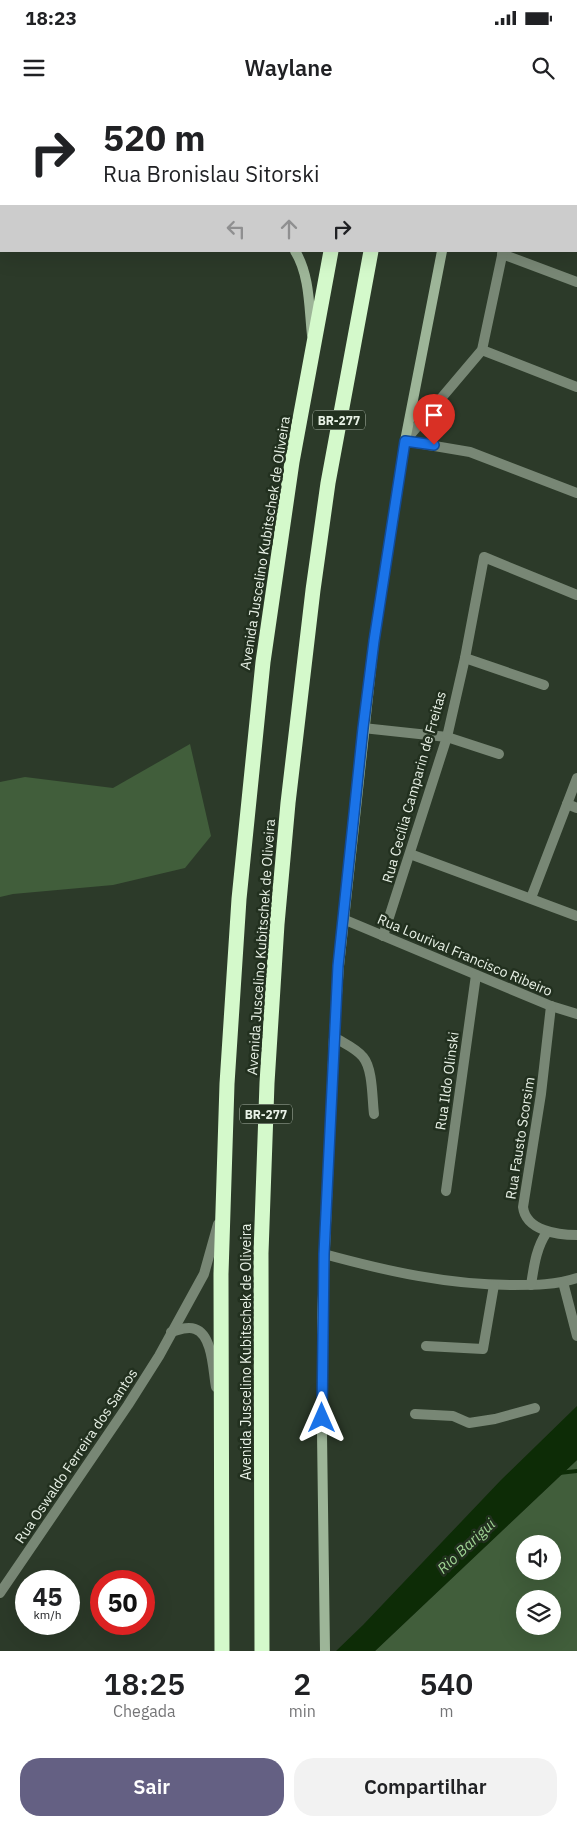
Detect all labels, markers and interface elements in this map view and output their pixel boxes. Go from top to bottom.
text: 18:23 [25,6,77,30]
text: Waylane [245,53,332,82]
icon: menu [20,54,48,82]
icon: search [529,54,557,82]
text: 520 m [103,115,206,161]
icon: right [20,120,85,185]
text: Rua Bronislau Sitorski [103,159,319,188]
icon: left [222,215,250,243]
icon: ahead [275,215,303,243]
icon: right [328,215,356,243]
pin [413,394,455,445]
icon: arrive [420,401,448,429]
road number: BR-277 [313,410,365,430]
street label: Avenida Juscelino Kubitschek de Oliveira [236,414,294,671]
street label: Rua Cecília Camparin de Freitas [378,689,450,885]
street label: Avenida Juscelino Kubitschek de Oliveira [243,818,279,1076]
street label: Rua Lourival Francisco Ribeiro [375,910,555,1000]
street label: Rua Ildo Olinski [431,1031,463,1131]
street label: Rua Fausto Scorsim [501,1075,539,1201]
road number: BR-277 [240,1104,292,1124]
street label: Avenida Juscelino Kubitschek de Oliveira [237,1223,255,1480]
street label: Rua Oswaldo Ferreira dos Santos [11,1365,141,1547]
position arrow [295,1391,347,1443]
water label: Rio Barigui [433,1514,499,1578]
map controls [516,1535,561,1635]
button: sound [516,1535,561,1580]
speed limit sign: 50 [90,1570,155,1635]
text: 45 [32,1580,63,1613]
button: layers [516,1590,561,1635]
text: km/h [33,1607,62,1622]
text: 18:25 [104,1664,185,1703]
text: 2 [293,1664,311,1703]
text: 540 [419,1664,473,1703]
text: Chegada [113,1701,176,1721]
text: min [289,1701,316,1721]
text: m [439,1701,453,1721]
button: Sair [20,1758,284,1816]
button: Compartilhar [294,1758,557,1816]

